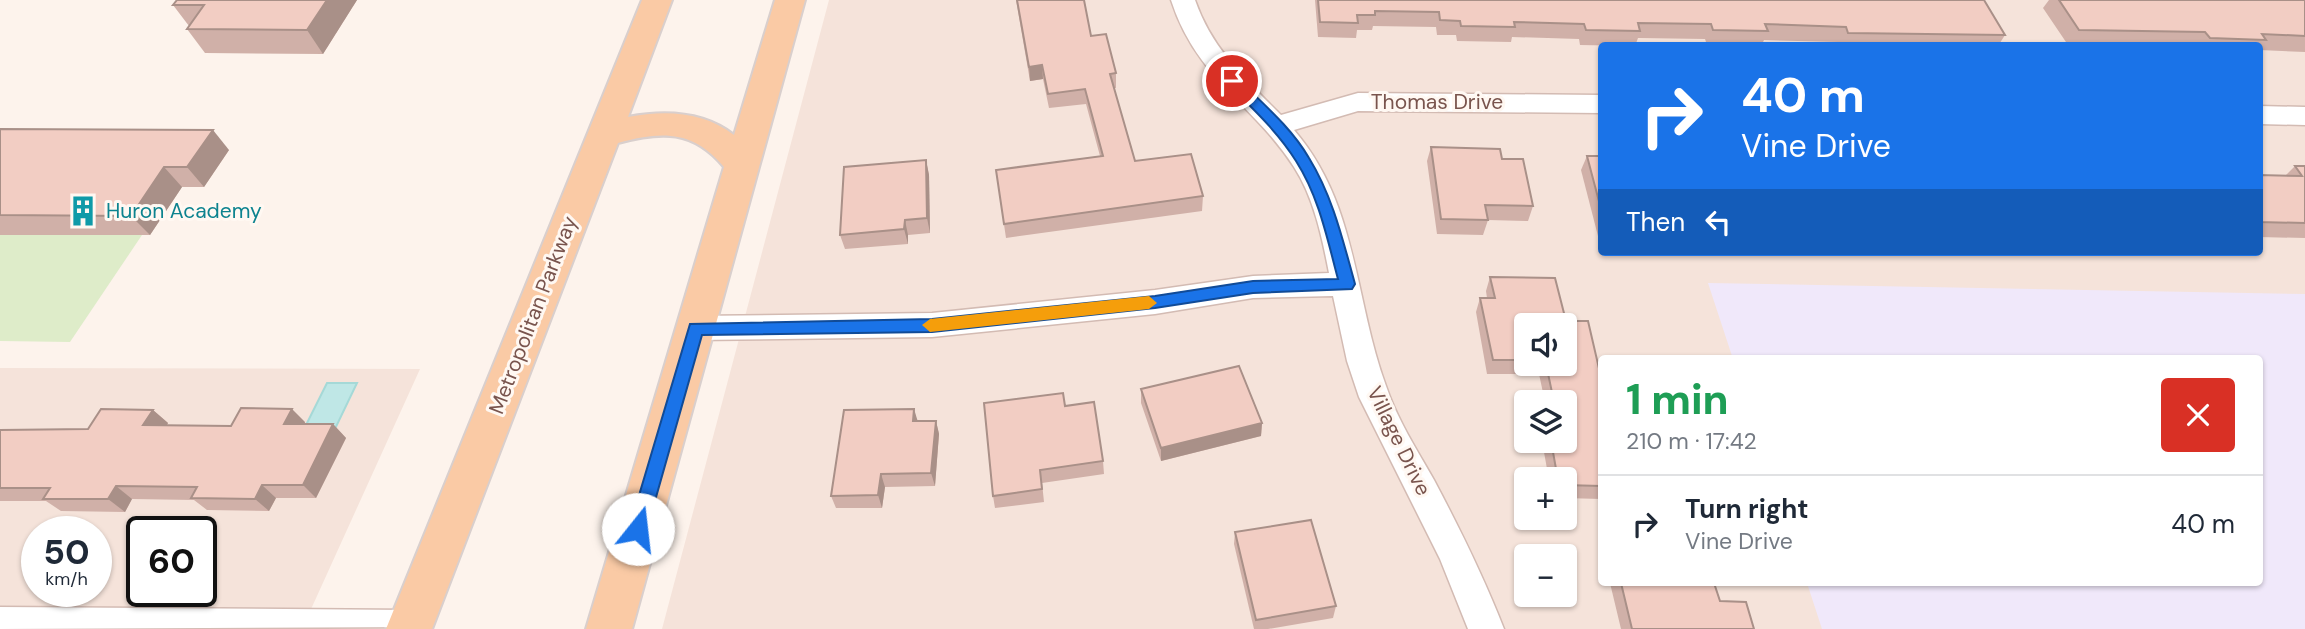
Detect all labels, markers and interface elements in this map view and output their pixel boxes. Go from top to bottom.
pin [1202,51,1262,111]
icon: arrive [1213,62,1251,100]
text: 40 m [1741,63,1865,127]
icon: right [1626,70,1717,161]
street label: Thomas Drive [1371,88,1503,116]
text: Vine Drive [1741,125,1891,167]
building icon: Huron Academy [66,194,100,228]
place label: Huron Academy [106,197,262,225]
icon: left [1699,203,1737,241]
text: Then [1626,205,1685,239]
street label: Metropolitan Parkway [482,212,584,418]
map controls [1514,313,1577,607]
button: sound [1514,313,1577,376]
text: 1 min [1626,372,1729,427]
button: close [2161,378,2235,452]
street label: Village Drive [1360,382,1438,500]
button: layers [1514,390,1577,453]
text: 210 m · 17:42 [1626,426,1757,456]
button: + [1514,467,1577,530]
position arrow [601,492,675,566]
text: Turn right [1685,492,1809,526]
icon: right [1626,505,1664,543]
text: 40 m [2171,507,2235,541]
speed limit sign: 60 [126,516,217,607]
text: Vine Drive [1685,526,1793,556]
text: 50 [43,529,90,575]
button: − [1514,544,1577,607]
text: km/h [45,567,88,591]

